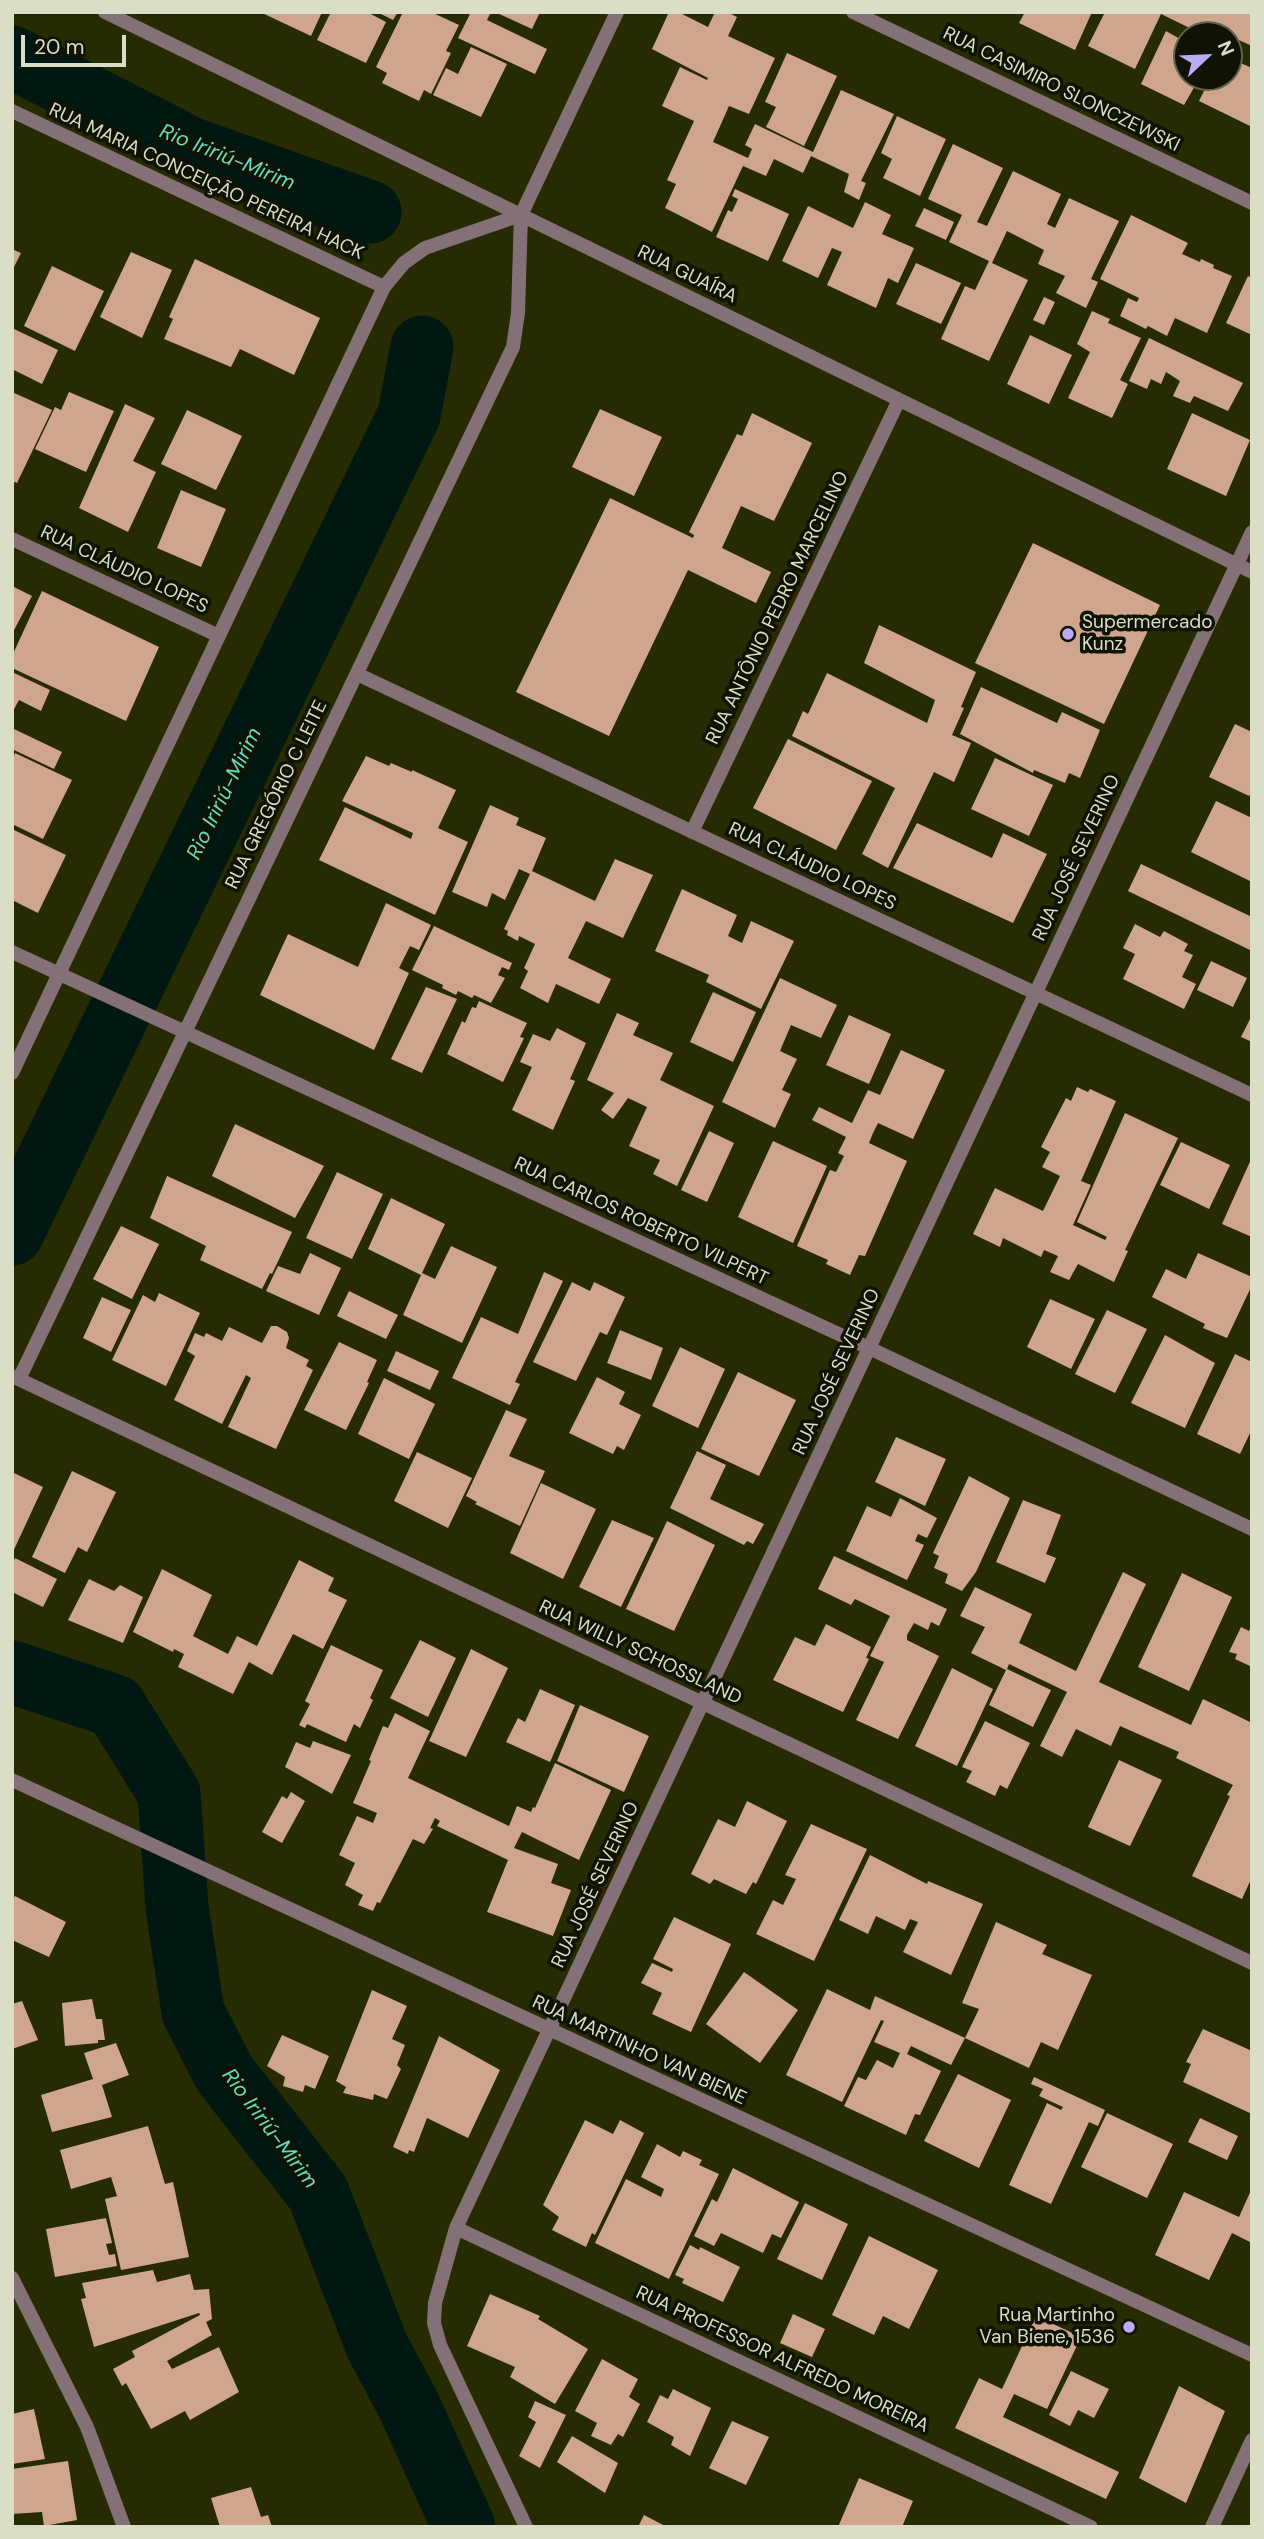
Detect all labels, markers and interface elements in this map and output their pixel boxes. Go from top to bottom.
scale bar [24,21,130,65]
north arrow [1173,21,1243,91]
street label: RUA CASIMIRO SLONCZEWSKI [939,23,1183,157]
text: 20 m [34,33,85,61]
text: N [1212,37,1240,60]
street label: RUA MARIA CONCEIÇÃO PEREIRA HACK [45,99,367,265]
water label: Rio Iririú-Mirim [156,119,298,197]
street label: RUA GUAÍRA [633,241,741,309]
street label: RUA ANTÔNIO PEDRO MARCELINO [702,468,854,748]
street label: RUA CLÁUDIO LOPES [36,521,212,619]
place label: Supermercado Kunz [1082,612,1212,656]
marker: Supermercado Kunz [1060,626,1076,642]
street label: RUA GREGÓRIO C LEITE [221,697,333,893]
water label: Rio Iririú-Mirim [182,724,268,864]
street label: RUA JOSÉ SEVERINO [1028,771,1126,945]
street label: RUA CLÁUDIO LOPES [724,818,900,916]
street label: RUA CARLOS ROBERTO VILPERT [510,1153,772,1291]
street label: RUA JOSÉ SEVERINO [788,1285,886,1459]
street label: RUA WILLY SCHOSSLAND [535,1596,745,1710]
street label: RUA JOSÉ SEVERINO [547,1798,645,1972]
street label: RUA MARTINHO VAN BIENE [528,1991,750,2111]
water label: Rio Iririú-Mirim [216,2064,322,2194]
street label: RUA PROFESSOR ALFREDO MOREIRA [632,2282,932,2438]
place label: Rua Martinho Van Biene, 1536 [979,2305,1115,2349]
marker: Rua Martinho Van Biene, 1536 [1121,2319,1137,2335]

